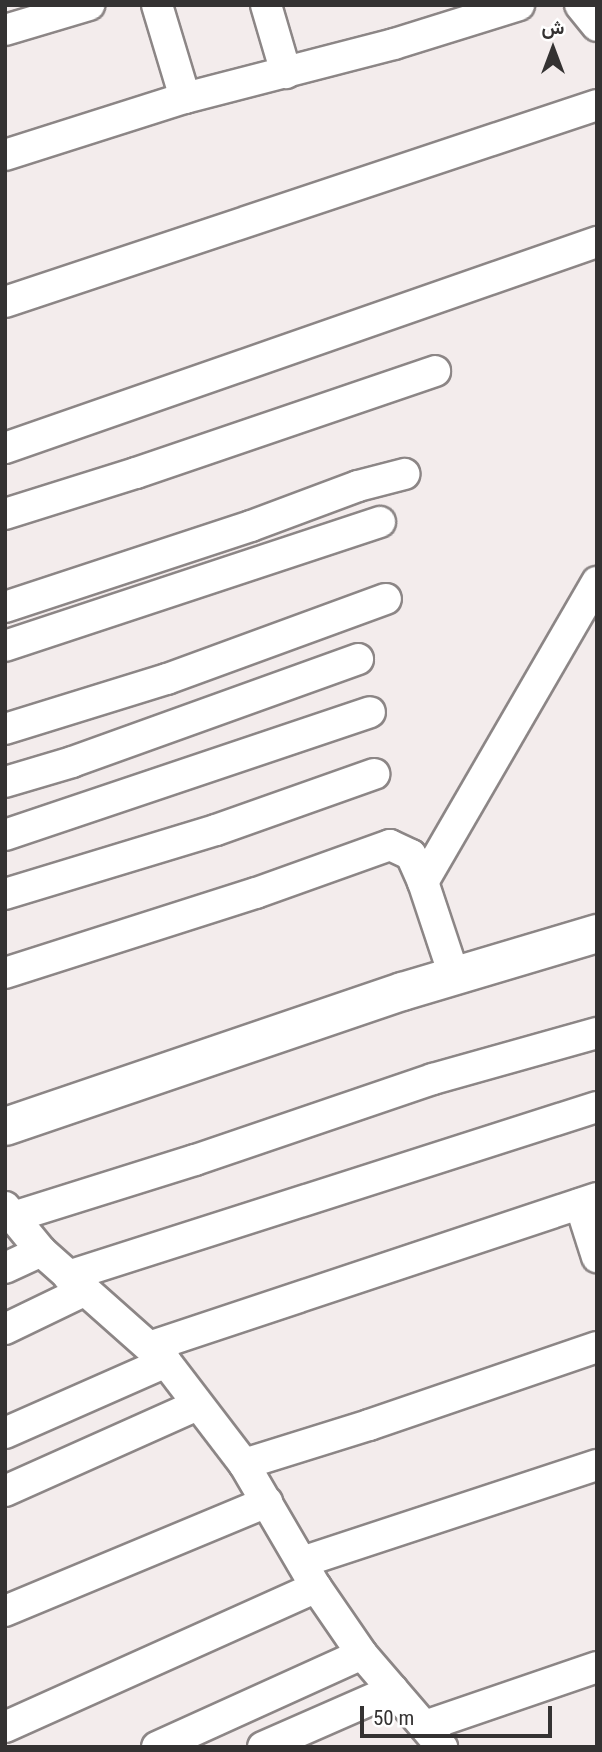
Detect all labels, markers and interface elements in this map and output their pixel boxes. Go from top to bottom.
north arrow [518,14,588,84]
text: ش [542,16,564,39]
scale bar [364,1692,556,1736]
text: 50 m [373,1706,414,1730]

